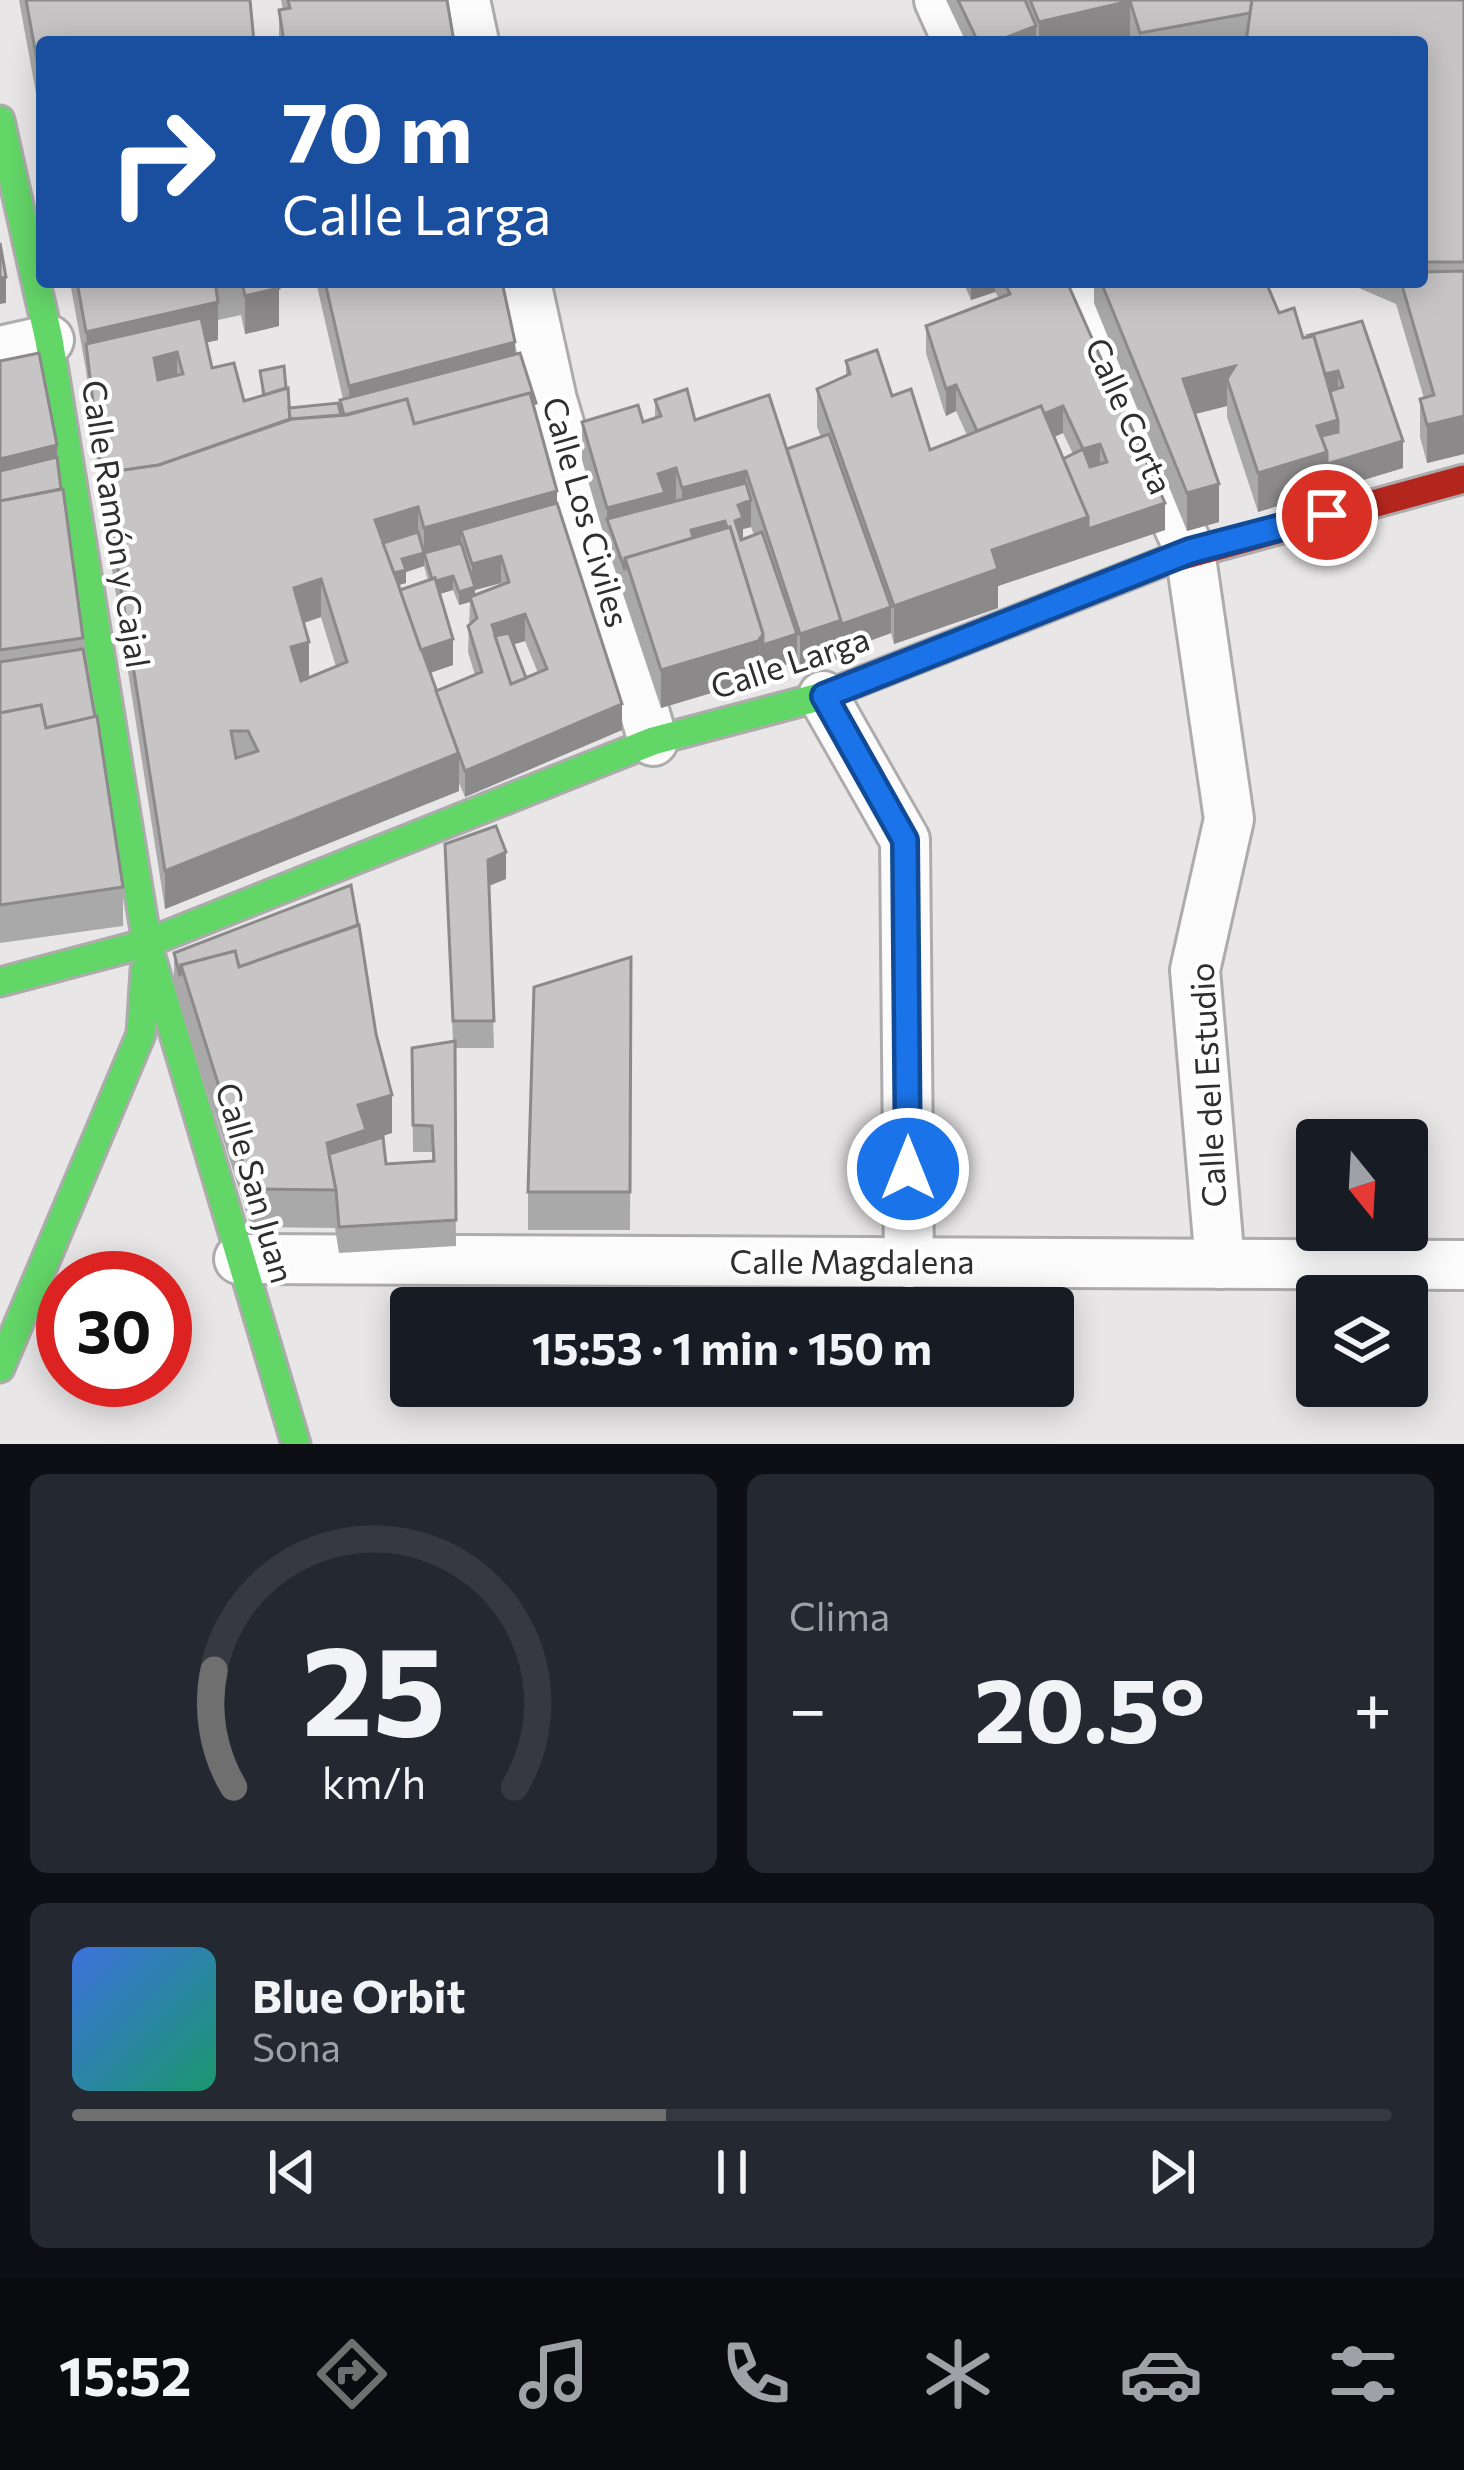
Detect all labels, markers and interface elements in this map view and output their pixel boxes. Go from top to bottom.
text: 70 m [282,78,473,180]
icon: right [84,84,240,240]
text: Calle Larga [282,180,551,246]
street label: Calle Corta [1078,331,1183,500]
street label: Calle Ramón y Cajal [74,377,160,671]
street label: Calle Los Civiles [535,392,640,631]
pin [1276,464,1378,566]
icon: arrive [1294,482,1360,548]
street label: Calle Larga [705,617,874,707]
street label: Calle del Estudio [1180,962,1233,1209]
street label: Calle San Juan [208,1078,305,1287]
position arrow [845,1106,971,1232]
north arrow [1296,1119,1428,1251]
map controls [1296,1119,1428,1407]
street label: Calle Magdalena [730,1240,974,1281]
speed limit sign: 30 [36,1251,192,1407]
button: layers [1296,1275,1428,1407]
text: 15:53 · 1 min · 150 m [532,1319,932,1374]
text: Clima [789,1591,890,1639]
text: 25 [302,1609,445,1762]
text: 20.5° [974,1651,1205,1762]
text: − [789,1666,827,1747]
text: + [1353,1666,1392,1747]
text: km/h [321,1754,426,1807]
text: Blue Orbit [252,1967,465,2022]
text: Sona [252,2022,341,2070]
icon: previous [259,2139,325,2205]
icon: pause [699,2139,765,2205]
icon: next [1139,2139,1205,2205]
icon: directions [310,2332,394,2416]
icon: music [512,2332,596,2416]
icon: phone [714,2332,798,2416]
icon: climate [916,2332,1000,2416]
icon: car [1119,2332,1203,2416]
icon: filters [1321,2332,1405,2416]
text: 15:52 [59,2341,192,2407]

